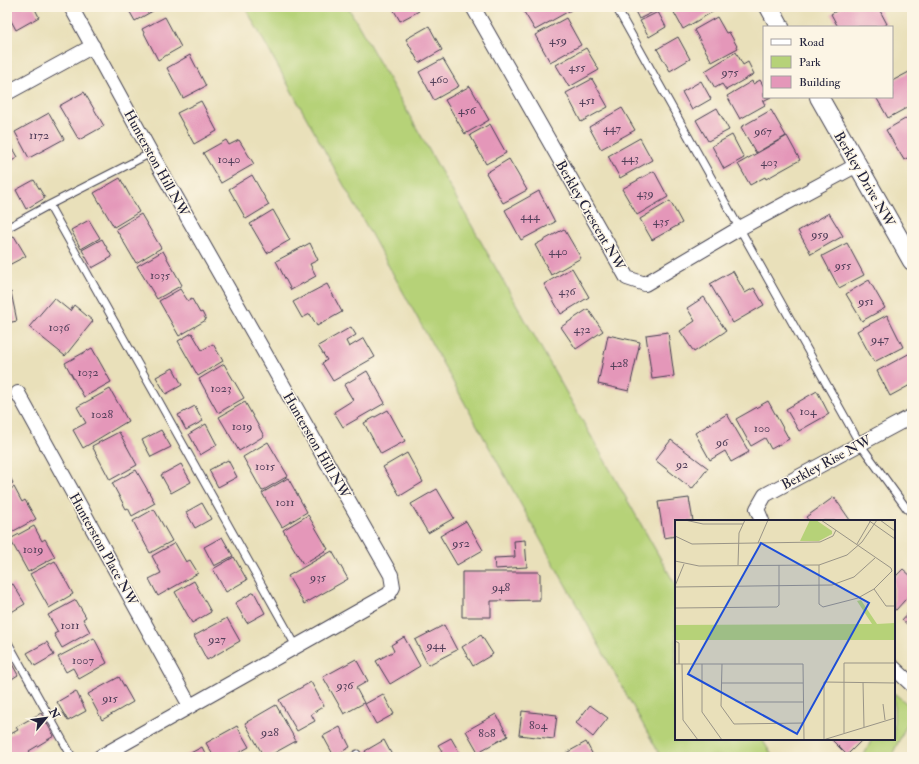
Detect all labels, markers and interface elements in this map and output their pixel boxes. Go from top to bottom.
legend [763,26,893,98]
house number: 459 [549,33,567,48]
text: Road [799,35,824,50]
text: Park [799,55,821,70]
house number: 455 [568,60,586,75]
house number: 975 [721,65,739,80]
house number: 460 [430,72,448,87]
text: Building [799,75,842,90]
house number: 451 [579,93,595,108]
house number: 456 [458,103,477,118]
street label: Hunterston Hill NW [120,107,193,220]
house number: 447 [603,121,622,136]
house number: 967 [753,124,772,139]
house number: 1172 [29,128,49,143]
street label: Berkley Drive NW [830,129,899,231]
house number: 443 [621,151,639,166]
house number: 1040 [218,152,240,167]
house number: 403 [760,155,778,170]
street label: Berkley Crescent NW [551,157,629,274]
house number: 439 [636,186,654,201]
house number: 444 [520,209,540,224]
house number: 435 [653,214,670,229]
house number: 959 [810,227,829,242]
house number: 440 [548,244,568,259]
house number: 955 [834,258,852,273]
house number: 1035 [150,268,171,283]
house number: 436 [558,284,577,299]
house number: 951 [857,294,874,309]
house number: 1036 [48,320,70,335]
house number: 432 [573,322,591,337]
house number: 947 [870,332,889,347]
house number: 428 [610,356,628,371]
house number: 1032 [77,365,99,380]
house number: 1023 [210,381,232,396]
street label: Hunterston Hill NW [279,389,354,502]
house number: 104 [800,404,817,419]
house number: 1028 [91,407,113,422]
house number: 1019 [232,419,252,434]
house number: 100 [754,421,770,436]
street label: Berkley Rise NW [778,431,875,494]
house number: 96 [715,435,729,450]
house number: 92 [675,457,688,472]
house number: 1015 [255,459,276,474]
street label: Hunterston Place NW [66,490,142,609]
house number: 1011 [276,495,294,510]
inset map [675,520,895,740]
house number: 952 [451,536,470,551]
house number: 1019 [23,542,43,557]
house number: 935 [309,570,327,585]
house number: 948 [491,580,510,595]
house number: 1011 [61,618,79,633]
house number: 927 [207,632,226,647]
house number: 944 [425,638,446,653]
house number: 1007 [72,653,95,668]
house number: 936 [336,678,354,693]
house number: 915 [101,691,119,706]
north arrow [26,698,66,738]
text: N [46,705,63,722]
house number: 804 [529,718,548,733]
house number: 928 [260,725,279,740]
house number: 808 [478,726,496,741]

